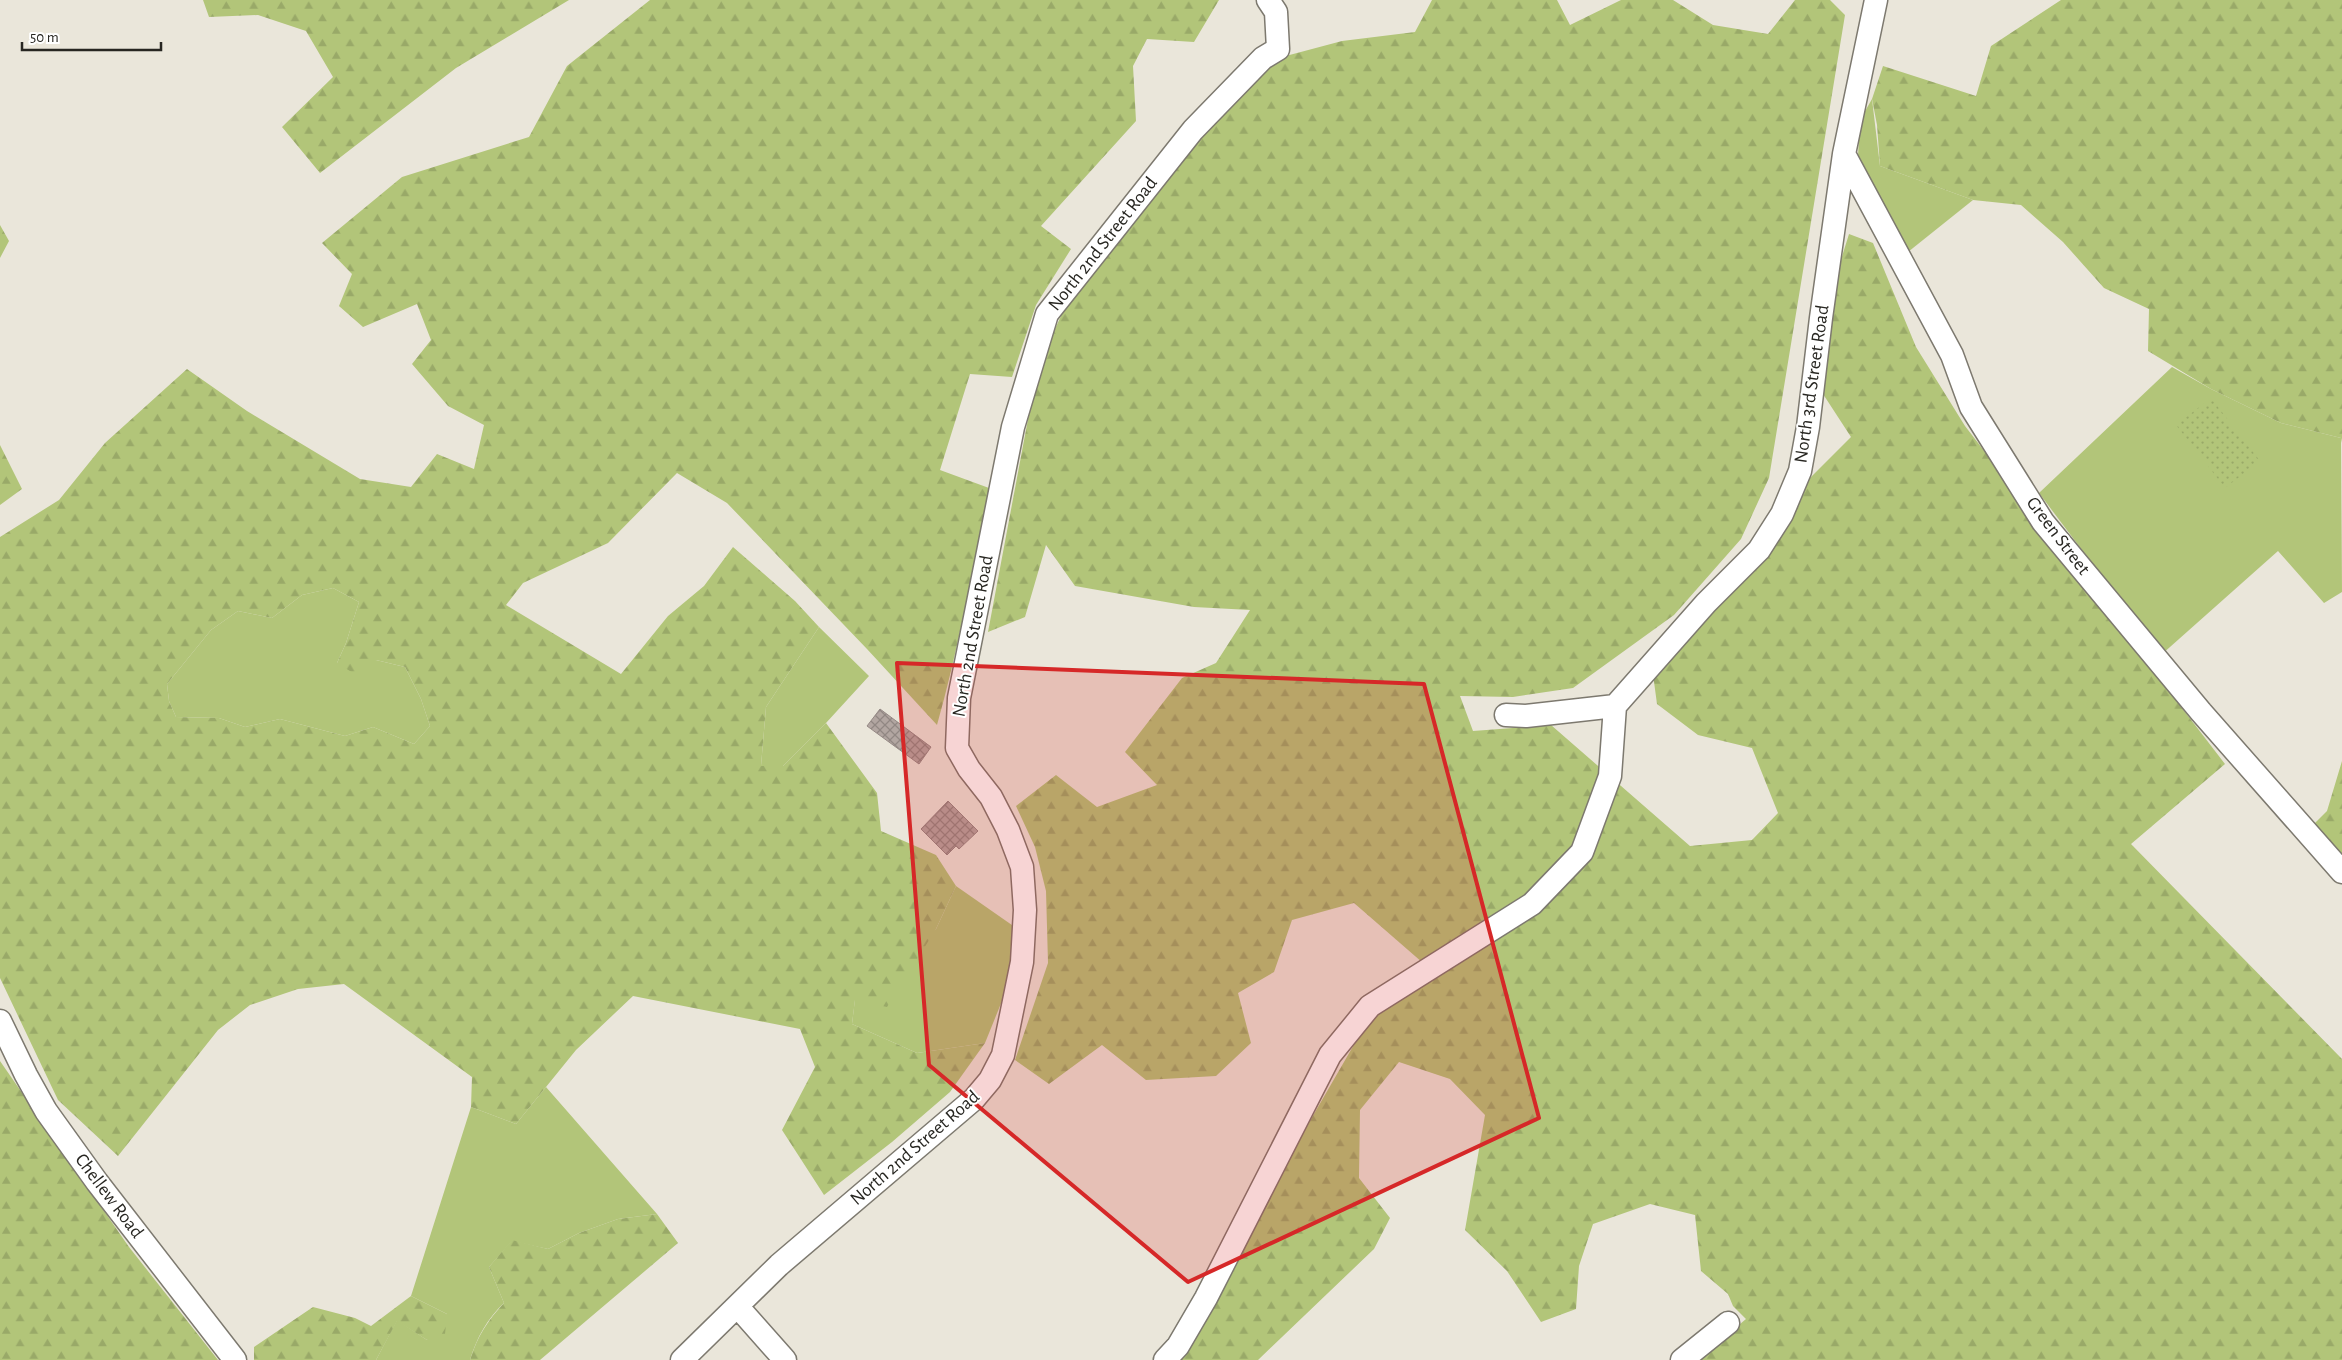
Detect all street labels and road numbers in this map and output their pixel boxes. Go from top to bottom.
street label: North 2nd Street Road [1045,173,1161,314]
street label: North 3rd Street Road [1791,304,1833,464]
street label: Green Street [2023,493,2093,579]
street label: North 2nd Street Road [949,553,997,718]
street label: North 2nd Street Road [847,1087,983,1209]
street label: Chellew Road [71,1150,147,1242]

